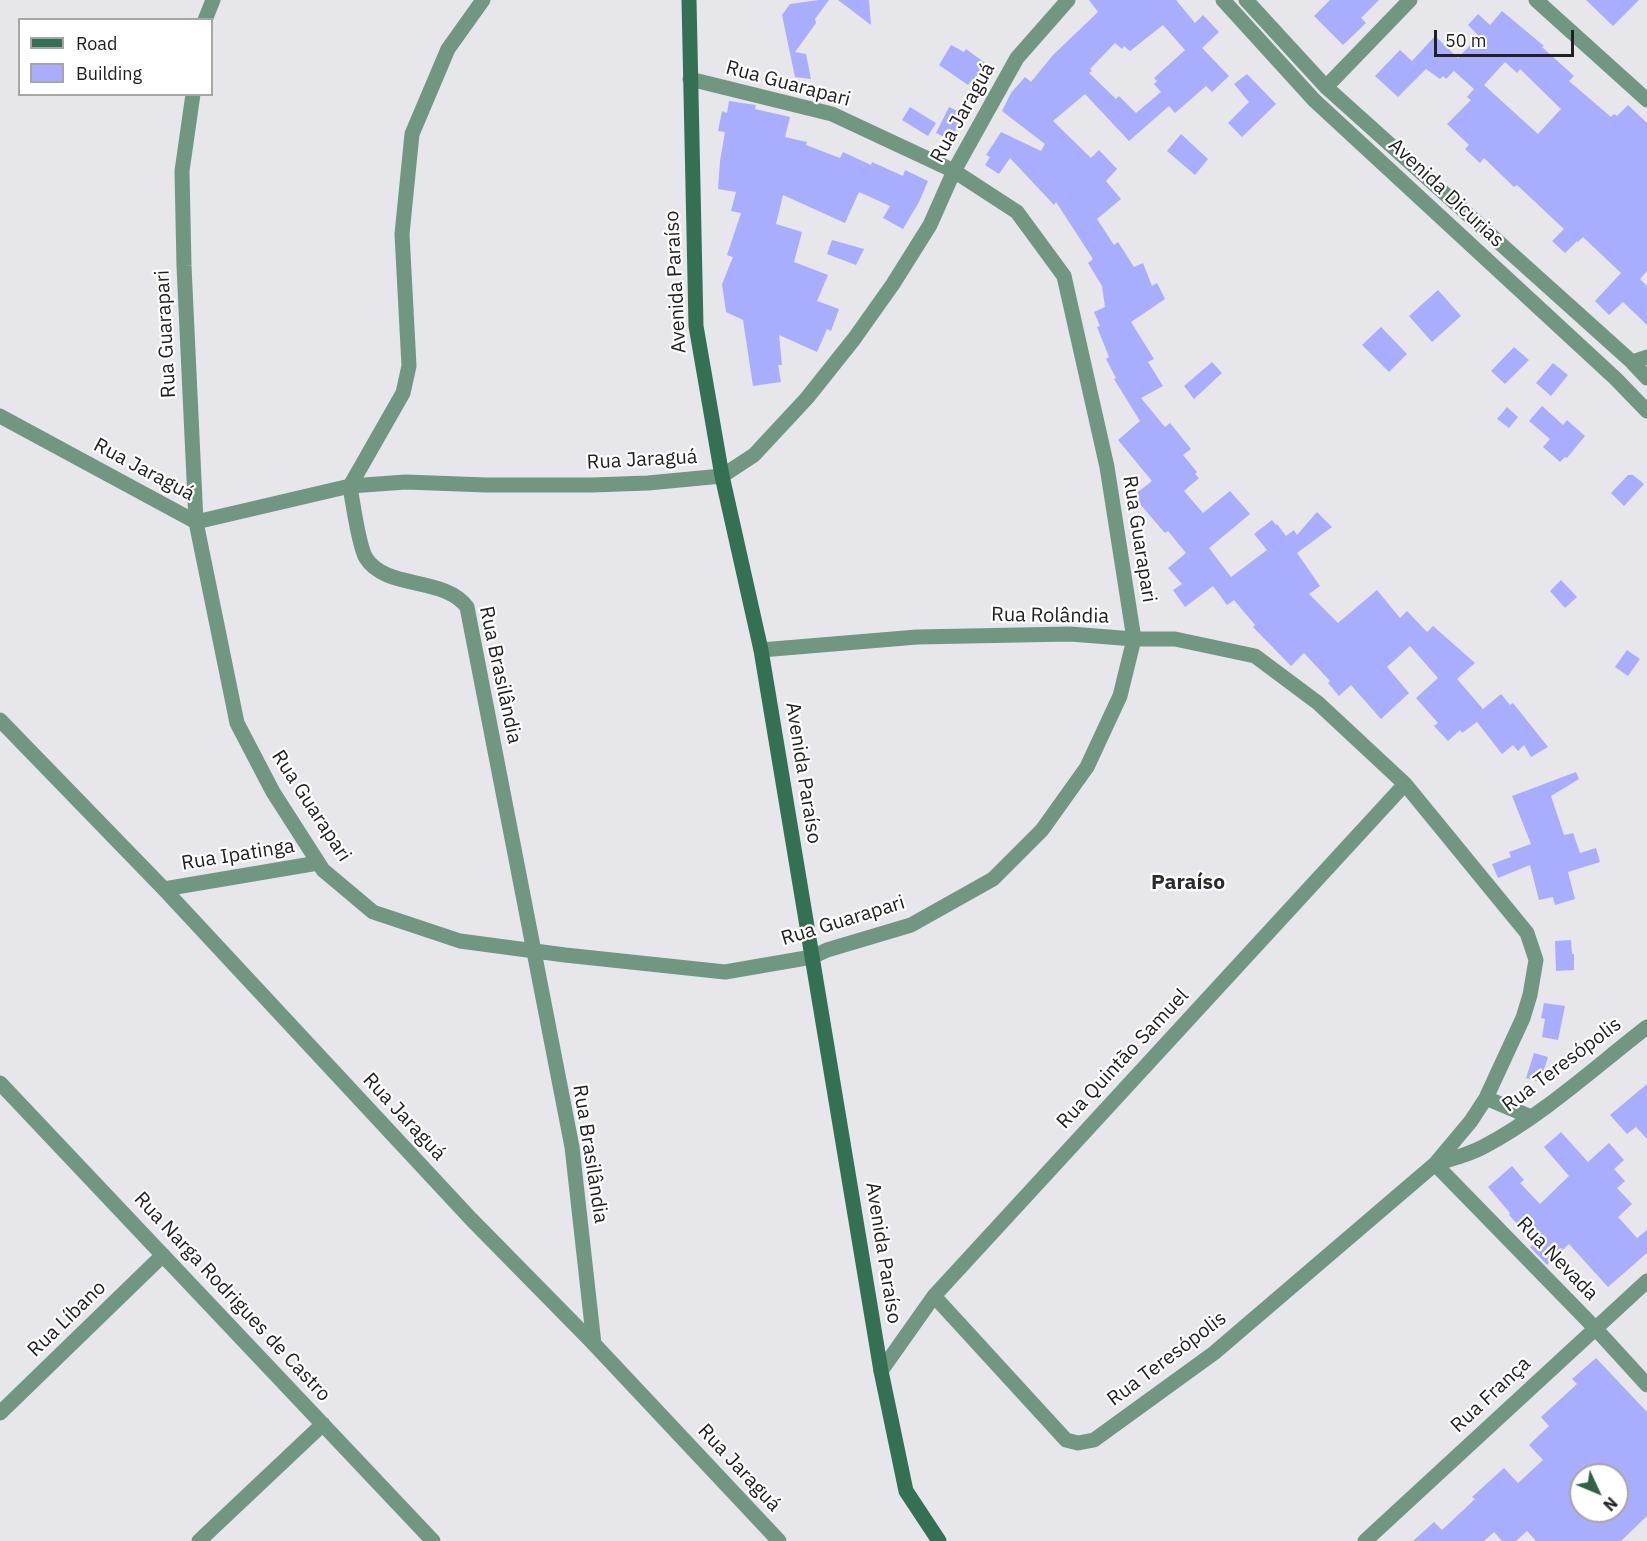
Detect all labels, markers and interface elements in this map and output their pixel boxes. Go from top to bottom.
legend [18,18,213,96]
scale bar [1437,18,1576,56]
text: 50 m [1445,29,1487,52]
text: Road [76,32,117,55]
street label: Rua Guarapari [723,56,853,112]
street label: Rua Jaraguá [926,59,1000,167]
text: Building [76,62,142,85]
street label: Avenida Dicurias [1383,133,1509,253]
street label: Avenida Paraíso [660,210,692,354]
street label: Rua Guarapari [151,269,181,399]
street label: Rua Jaraguá [89,433,199,507]
street label: Rua Jaraguá [586,445,698,475]
street label: Rua Guarapari [1117,474,1161,604]
street label: Rua Rolândia [991,603,1109,629]
street label: Rua Brasilândia [474,604,526,746]
street label: Avenida Paraíso [780,701,826,845]
street label: Rua Guarapari [266,746,356,866]
street label: Rua Ipatinga [180,834,296,876]
district label: Paraíso [1151,870,1225,896]
street label: Rua Guarapari [778,891,908,951]
street label: Rua Quintão Samuel [1052,984,1194,1134]
street label: Rua Teresópolis [1498,1012,1626,1118]
street label: Rua Jaraguá [357,1068,451,1166]
street label: Rua Brasilândia [567,1083,613,1225]
street label: Avenida Paraíso [860,1181,906,1325]
street label: Rua Narga Rodrigues de Castro [129,1187,335,1407]
street label: Rua Nevada [1511,1212,1603,1306]
street label: Rua Líbano [23,1276,111,1362]
street label: Rua Teresópolis [1103,1306,1231,1412]
street label: Rua França [1446,1352,1536,1438]
street label: Rua Jaraguá [692,1419,786,1517]
north arrow [1569,1463,1629,1523]
text: N [1599,1493,1622,1515]

